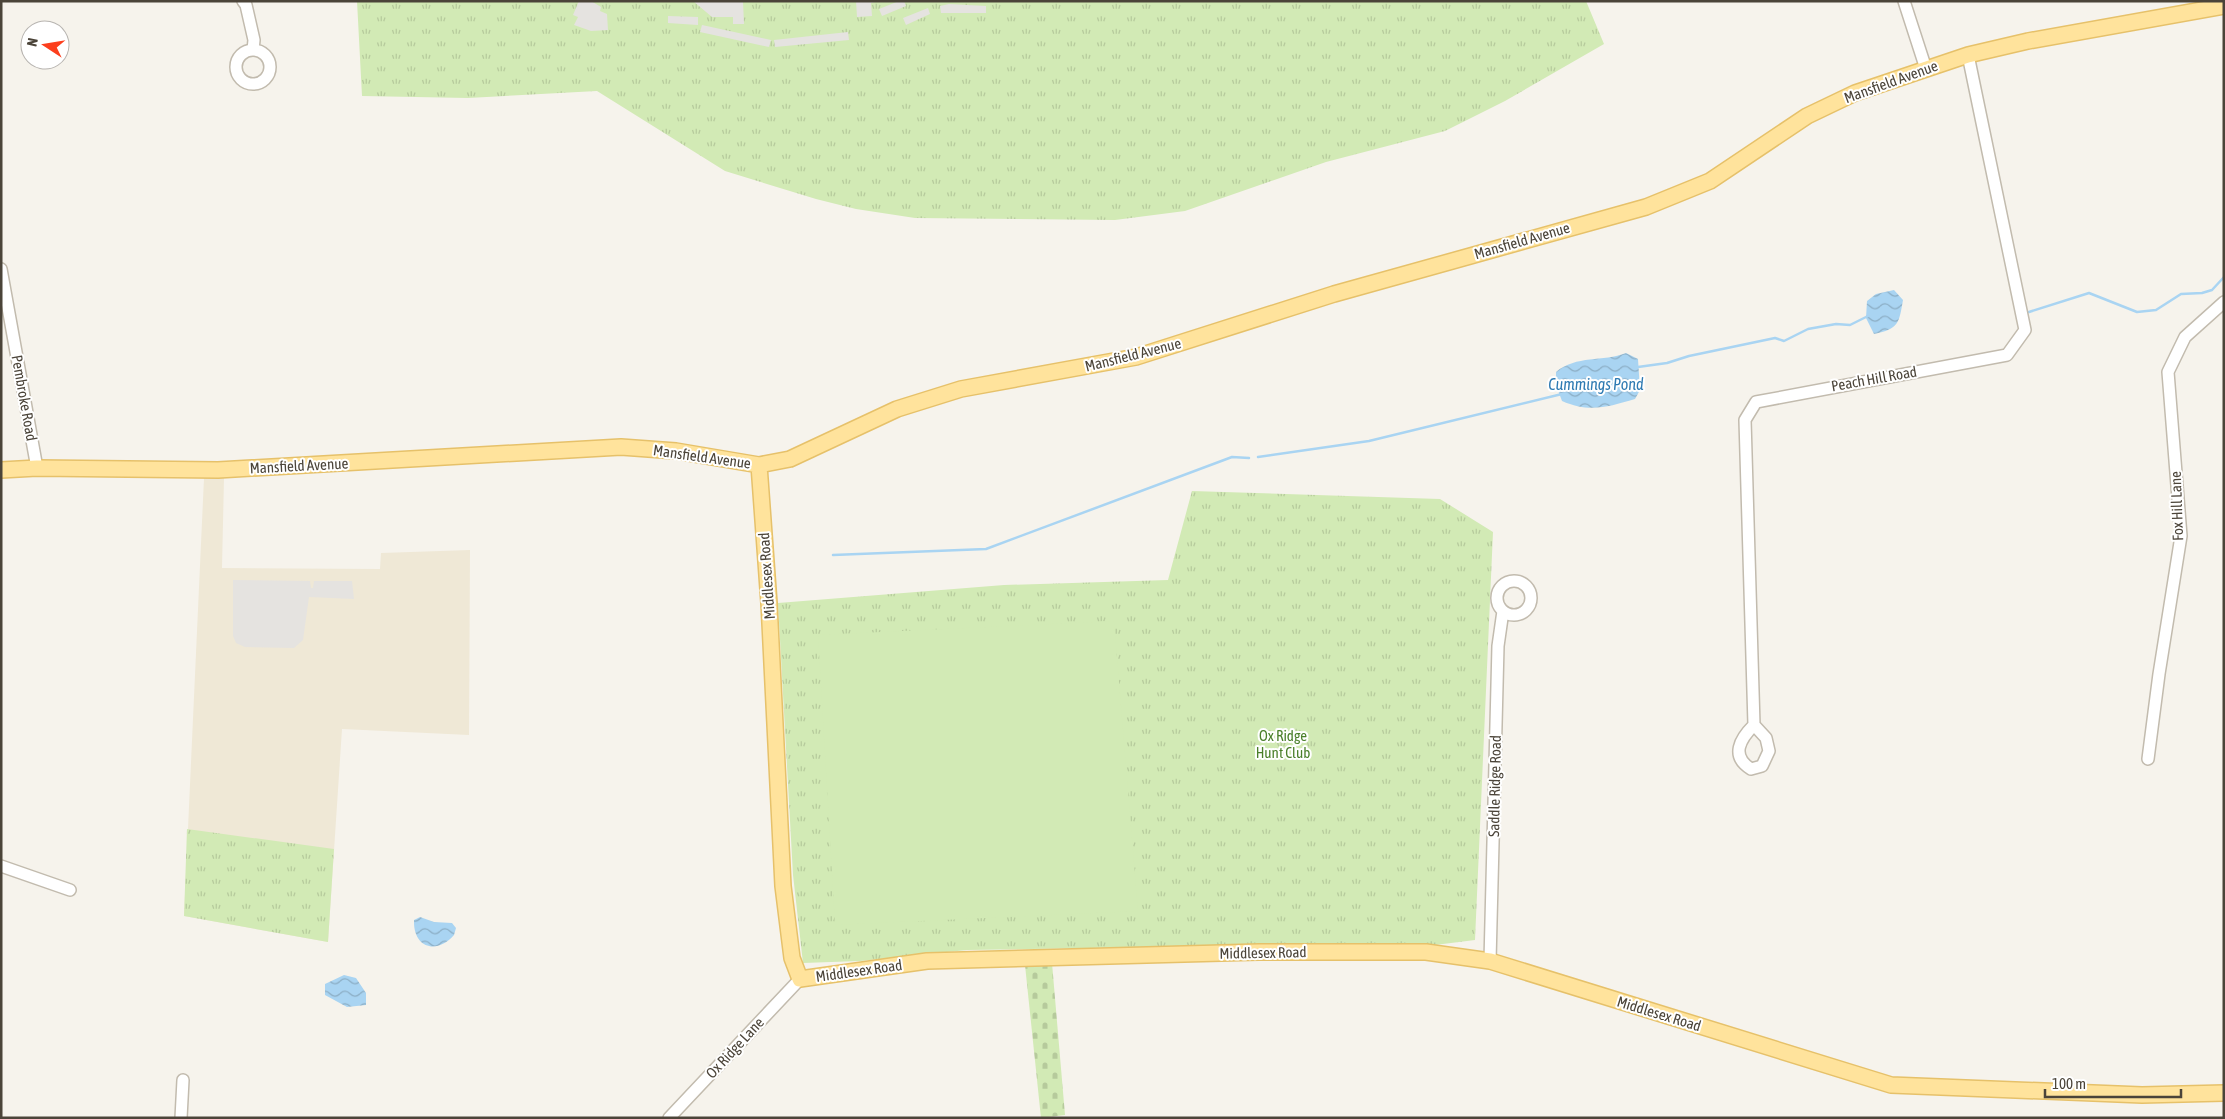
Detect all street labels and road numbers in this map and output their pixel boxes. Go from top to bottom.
street label: Mansfield Avenue [1842,57,1940,106]
street label: Mansfield Avenue [1472,219,1572,262]
street label: Mansfield Avenue [1083,334,1183,375]
street label: Pembroke Road [9,353,40,442]
street label: Peach Hill Road [1830,363,1918,394]
street label: Mansfield Avenue [652,441,752,472]
street label: Mansfield Avenue [249,454,349,477]
street label: Fox Hill Lane [2167,471,2186,541]
street label: Middlesex Road [755,532,778,620]
street label: Saddle Ridge Road [1485,735,1504,837]
street label: Middlesex Road [1219,943,1307,962]
street label: Middlesex Road [815,956,903,985]
street label: Middlesex Road [1615,993,1703,1034]
street label: Ox Ridge Lane [702,1014,767,1082]

